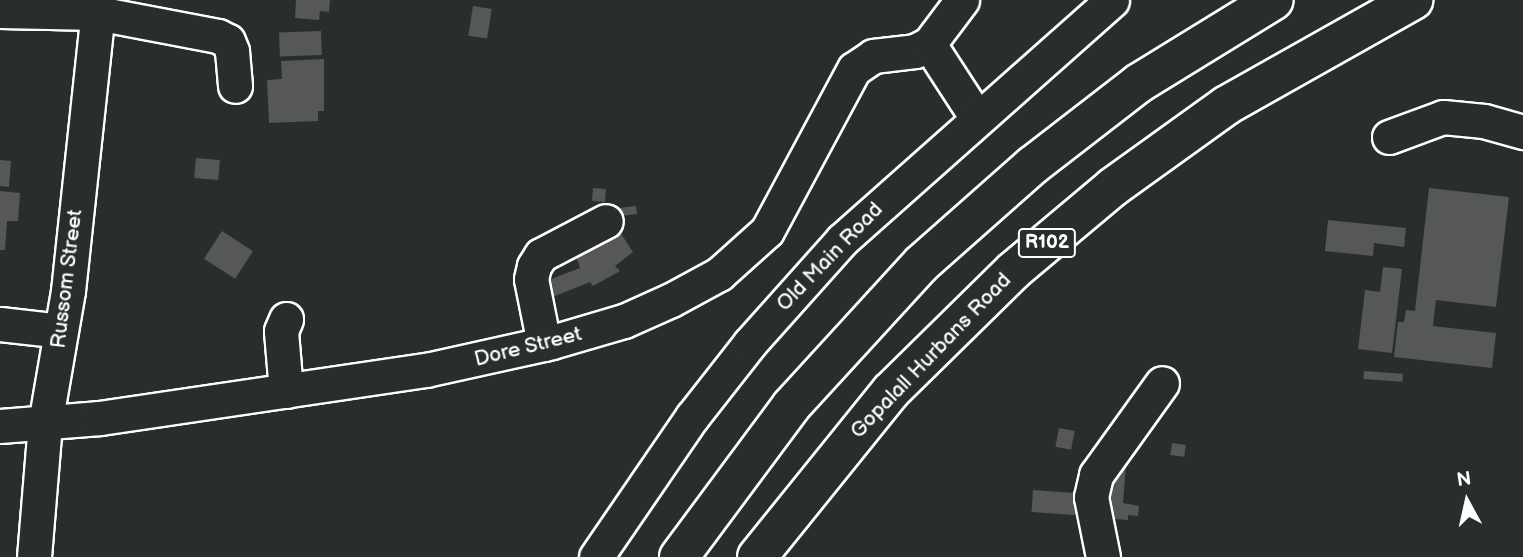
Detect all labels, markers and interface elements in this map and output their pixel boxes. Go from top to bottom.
street label: Old Main Road [772,197,888,317]
street label: Russom Street [46,208,88,350]
road number: R102 [1017,228,1077,258]
street label: Gopalall Hurbans Road [845,268,1017,444]
street label: Dore Street [472,321,584,373]
north arrow [1432,466,1502,536]
text: N [1455,467,1473,492]

